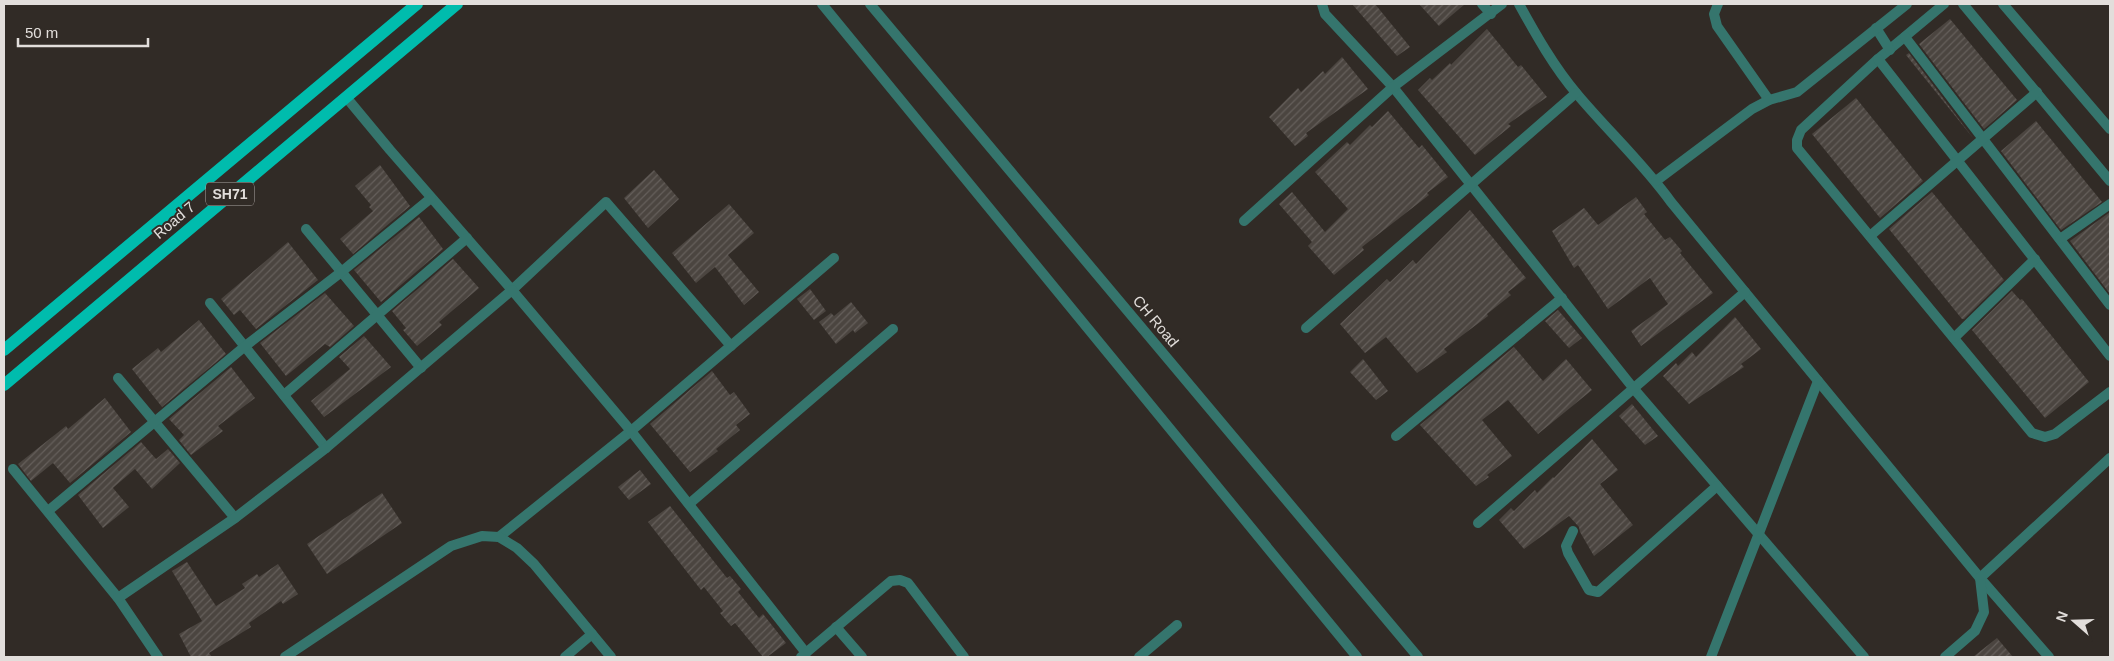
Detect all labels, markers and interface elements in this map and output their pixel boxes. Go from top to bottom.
scale bar [18,15,148,47]
text: 50 m [25,24,58,41]
road number: SH71 [206,182,254,205]
street label: Road 7 [150,198,198,242]
street label: CH Road [1130,292,1182,350]
north arrow [2049,596,2099,646]
text: N [2053,609,2071,624]

